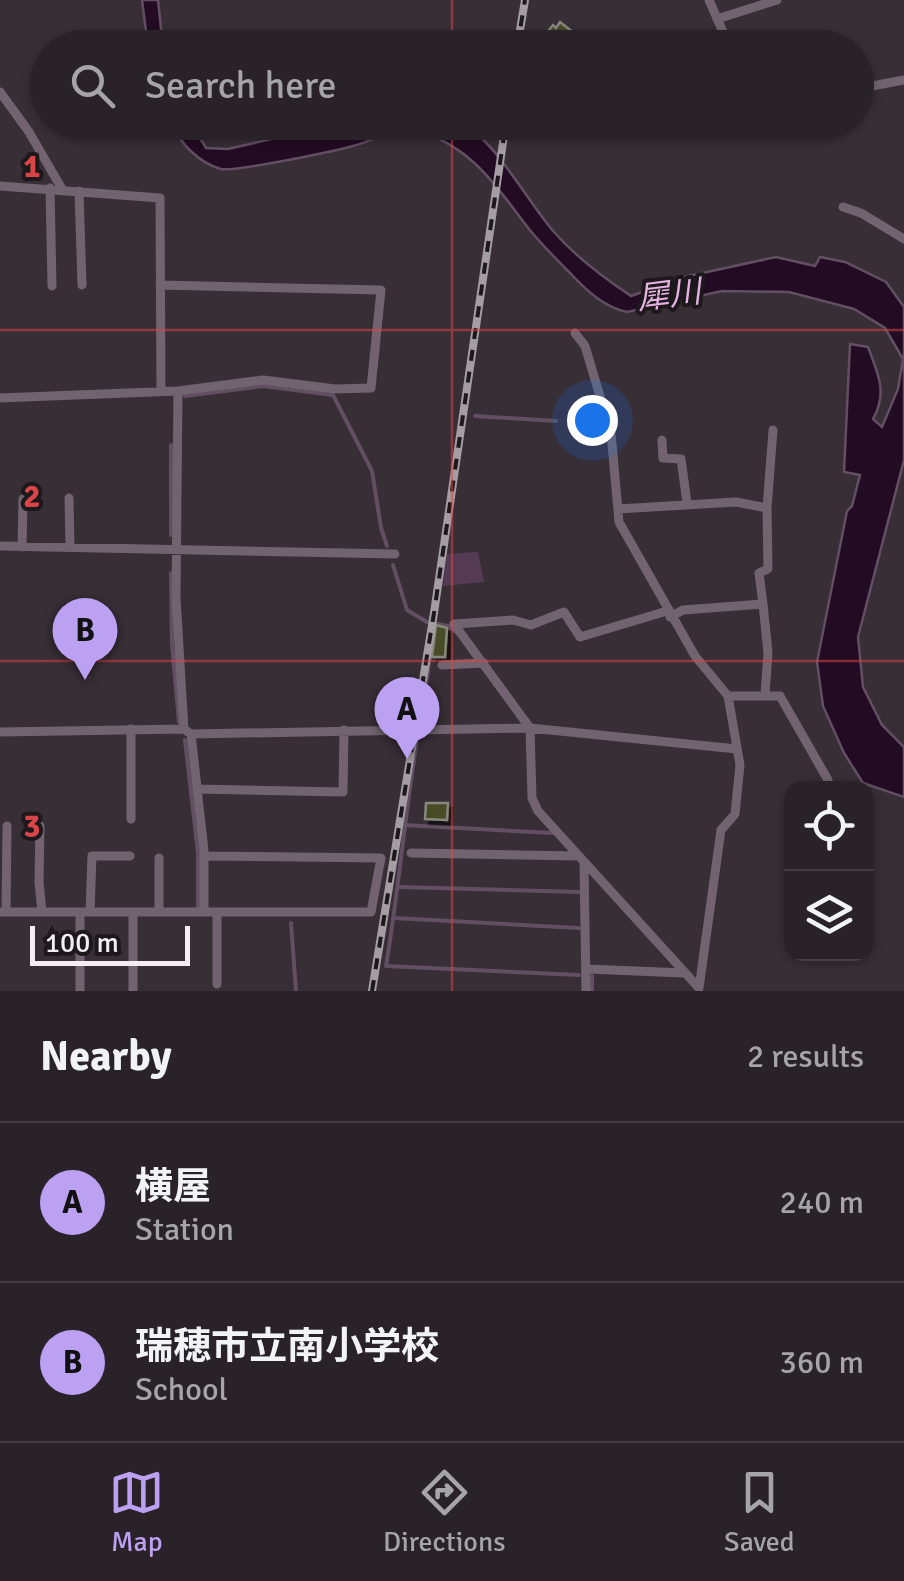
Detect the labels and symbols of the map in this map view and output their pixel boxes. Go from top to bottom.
text: 1 [23,147,41,186]
water label: 犀川 [635,271,706,318]
your location [567,395,618,446]
text: 2 [23,477,41,516]
pin: B [52,598,118,680]
pin: A [374,676,440,759]
text: 3 [23,807,41,846]
scale bar [30,921,190,966]

